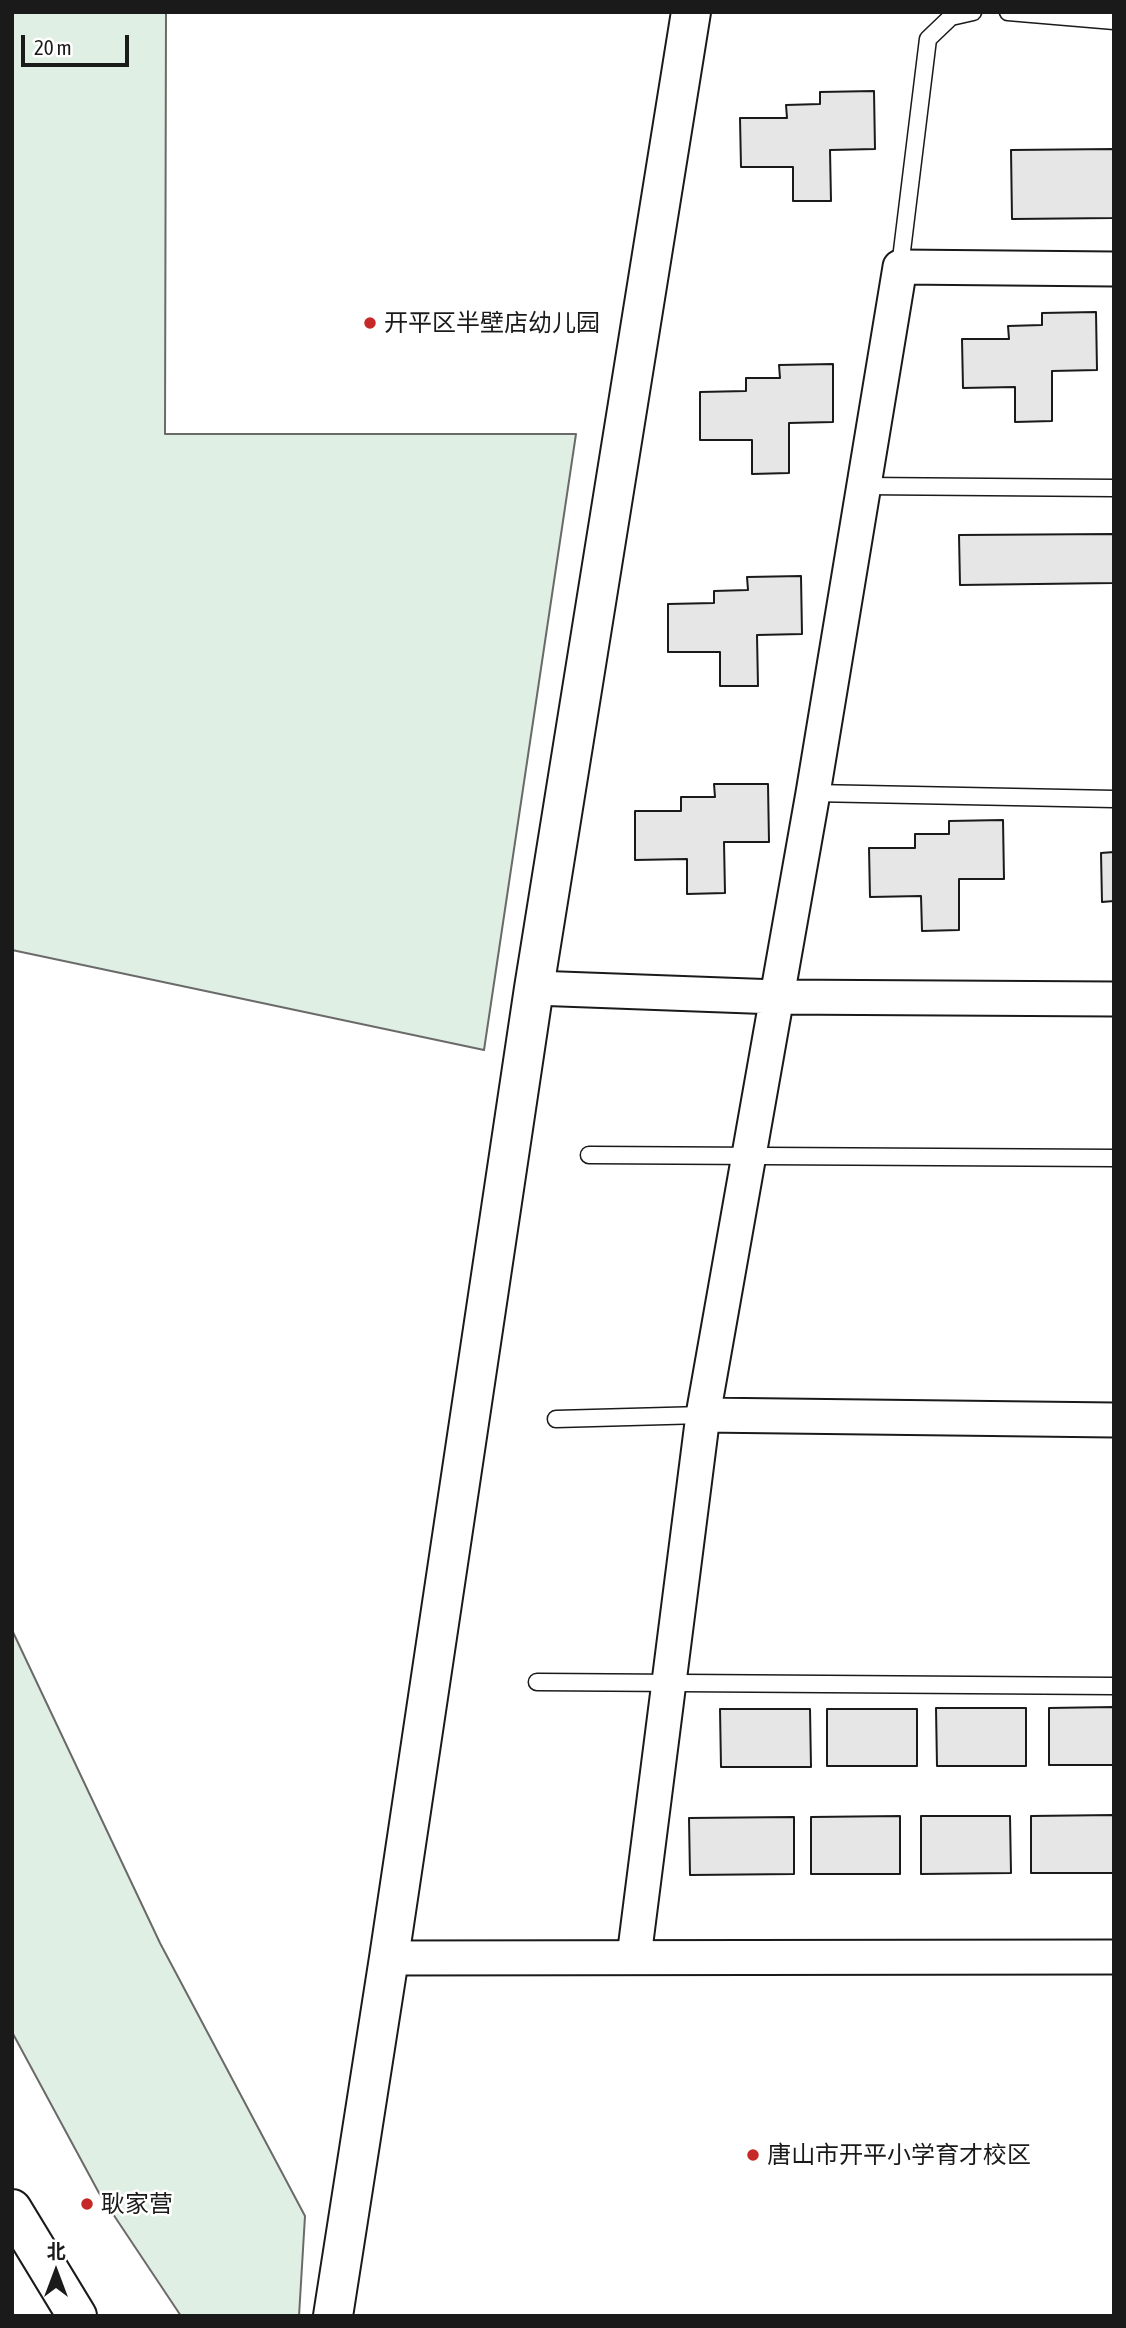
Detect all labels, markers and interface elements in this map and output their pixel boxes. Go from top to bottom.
scale bar [24,21,133,65]
text: 20 m [34,35,72,59]
place label: 开平区半壁店幼儿园 [384,309,600,337]
marker: 开平区半壁店幼儿园 [362,315,378,331]
place label: 唐山市开平小学育才校区 [767,2141,1031,2169]
marker: 唐山市开平小学育才校区 [745,2147,761,2163]
place label: 耿家营 [101,2190,173,2218]
marker: 耿家营 [79,2196,95,2212]
north arrow [21,2237,91,2307]
text: 北 [46,2240,66,2262]

